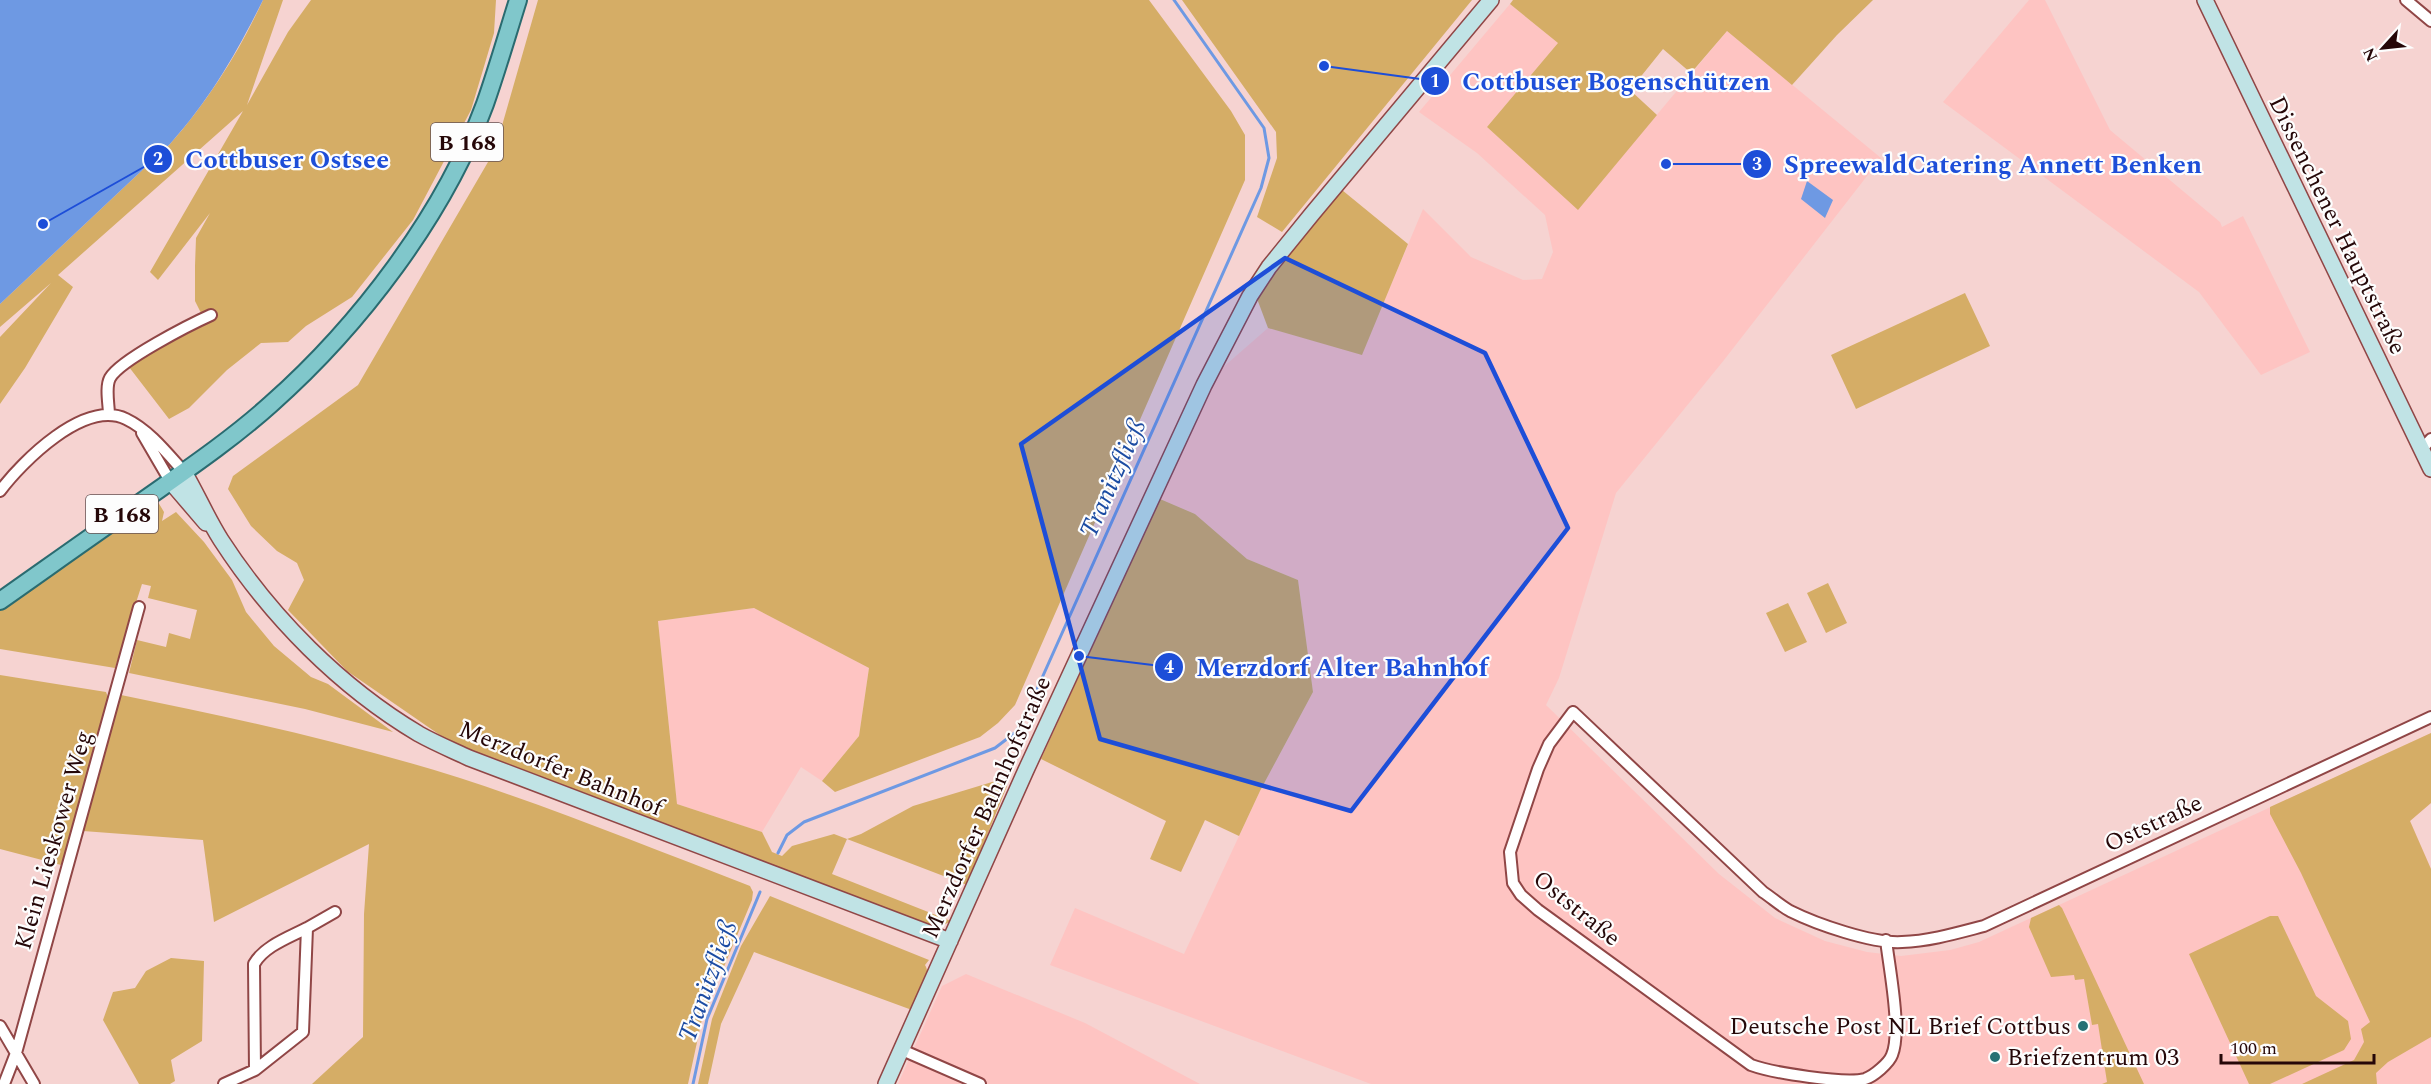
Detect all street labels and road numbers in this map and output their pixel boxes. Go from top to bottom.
street label: Dissenchener Hauptstraße [2259,90,2415,361]
road number: B 168 [431,123,503,161]
road number: B 168 [86,495,158,533]
street label: Merzdorfer Bahnhofstraße [913,670,1061,944]
street label: Merzdorfer Bahnhof [453,712,670,827]
street label: Klein Lieskower Weg [5,726,102,954]
street label: Oststraße [2098,786,2208,862]
street label: Oststraße [1524,862,1628,956]

